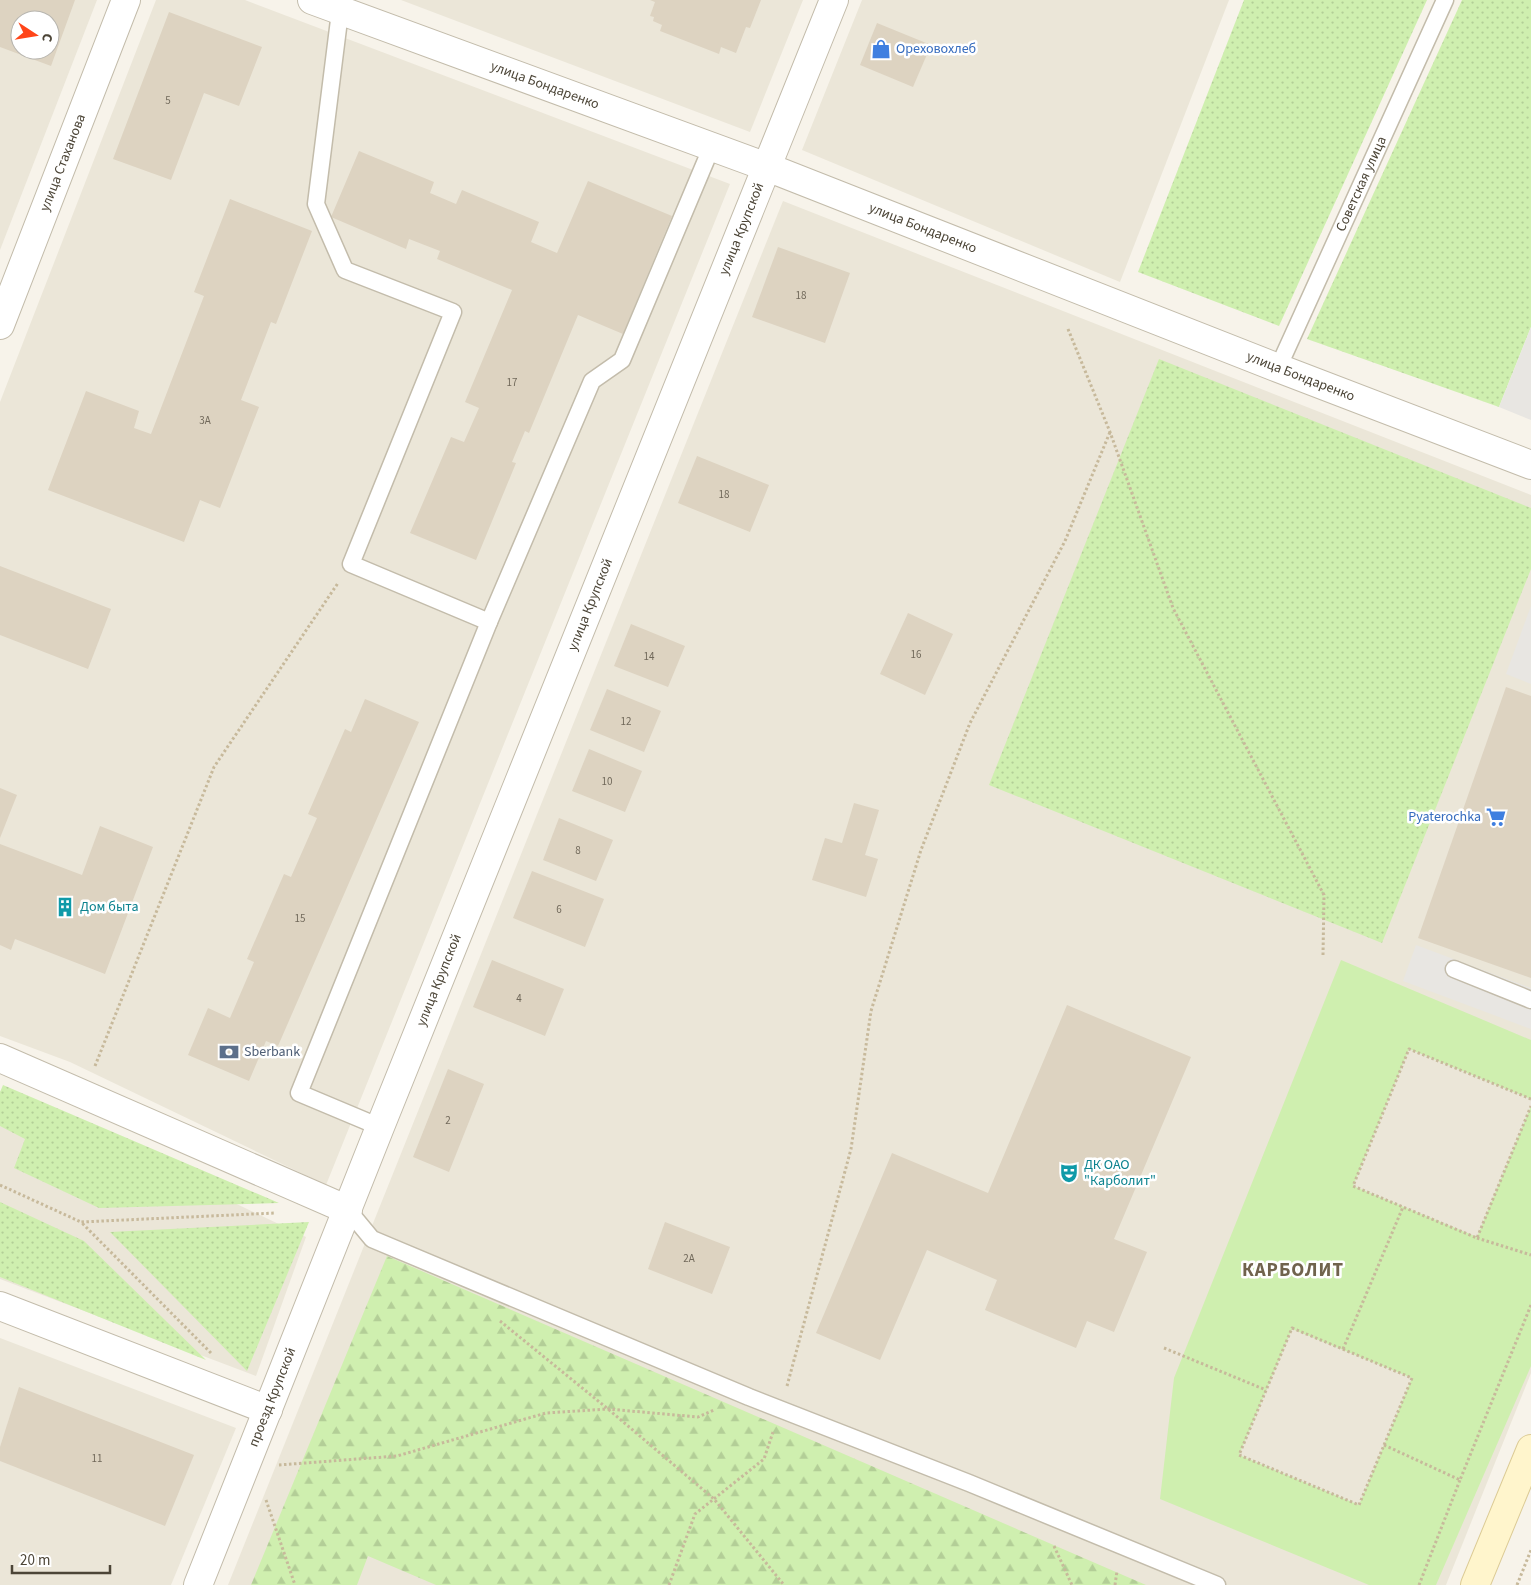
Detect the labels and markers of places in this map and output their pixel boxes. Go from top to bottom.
shop icon: Ореховохлеб [870,38,892,60]
place label: Ореховохлеб [896,39,976,59]
supermarket icon: Pyaterochka [1485,806,1507,828]
place label: Pyaterochka [1408,807,1481,827]
building icon: Дом быта [54,896,76,918]
place label: Дом быта [80,897,139,917]
bank icon: Sberbank [218,1041,240,1063]
place label: Sberbank [244,1042,300,1062]
place label: ДК ОАО "Карболит" [1084,1155,1156,1191]
theatre icon: ДК ОАО "Карболит" [1058,1162,1080,1184]

